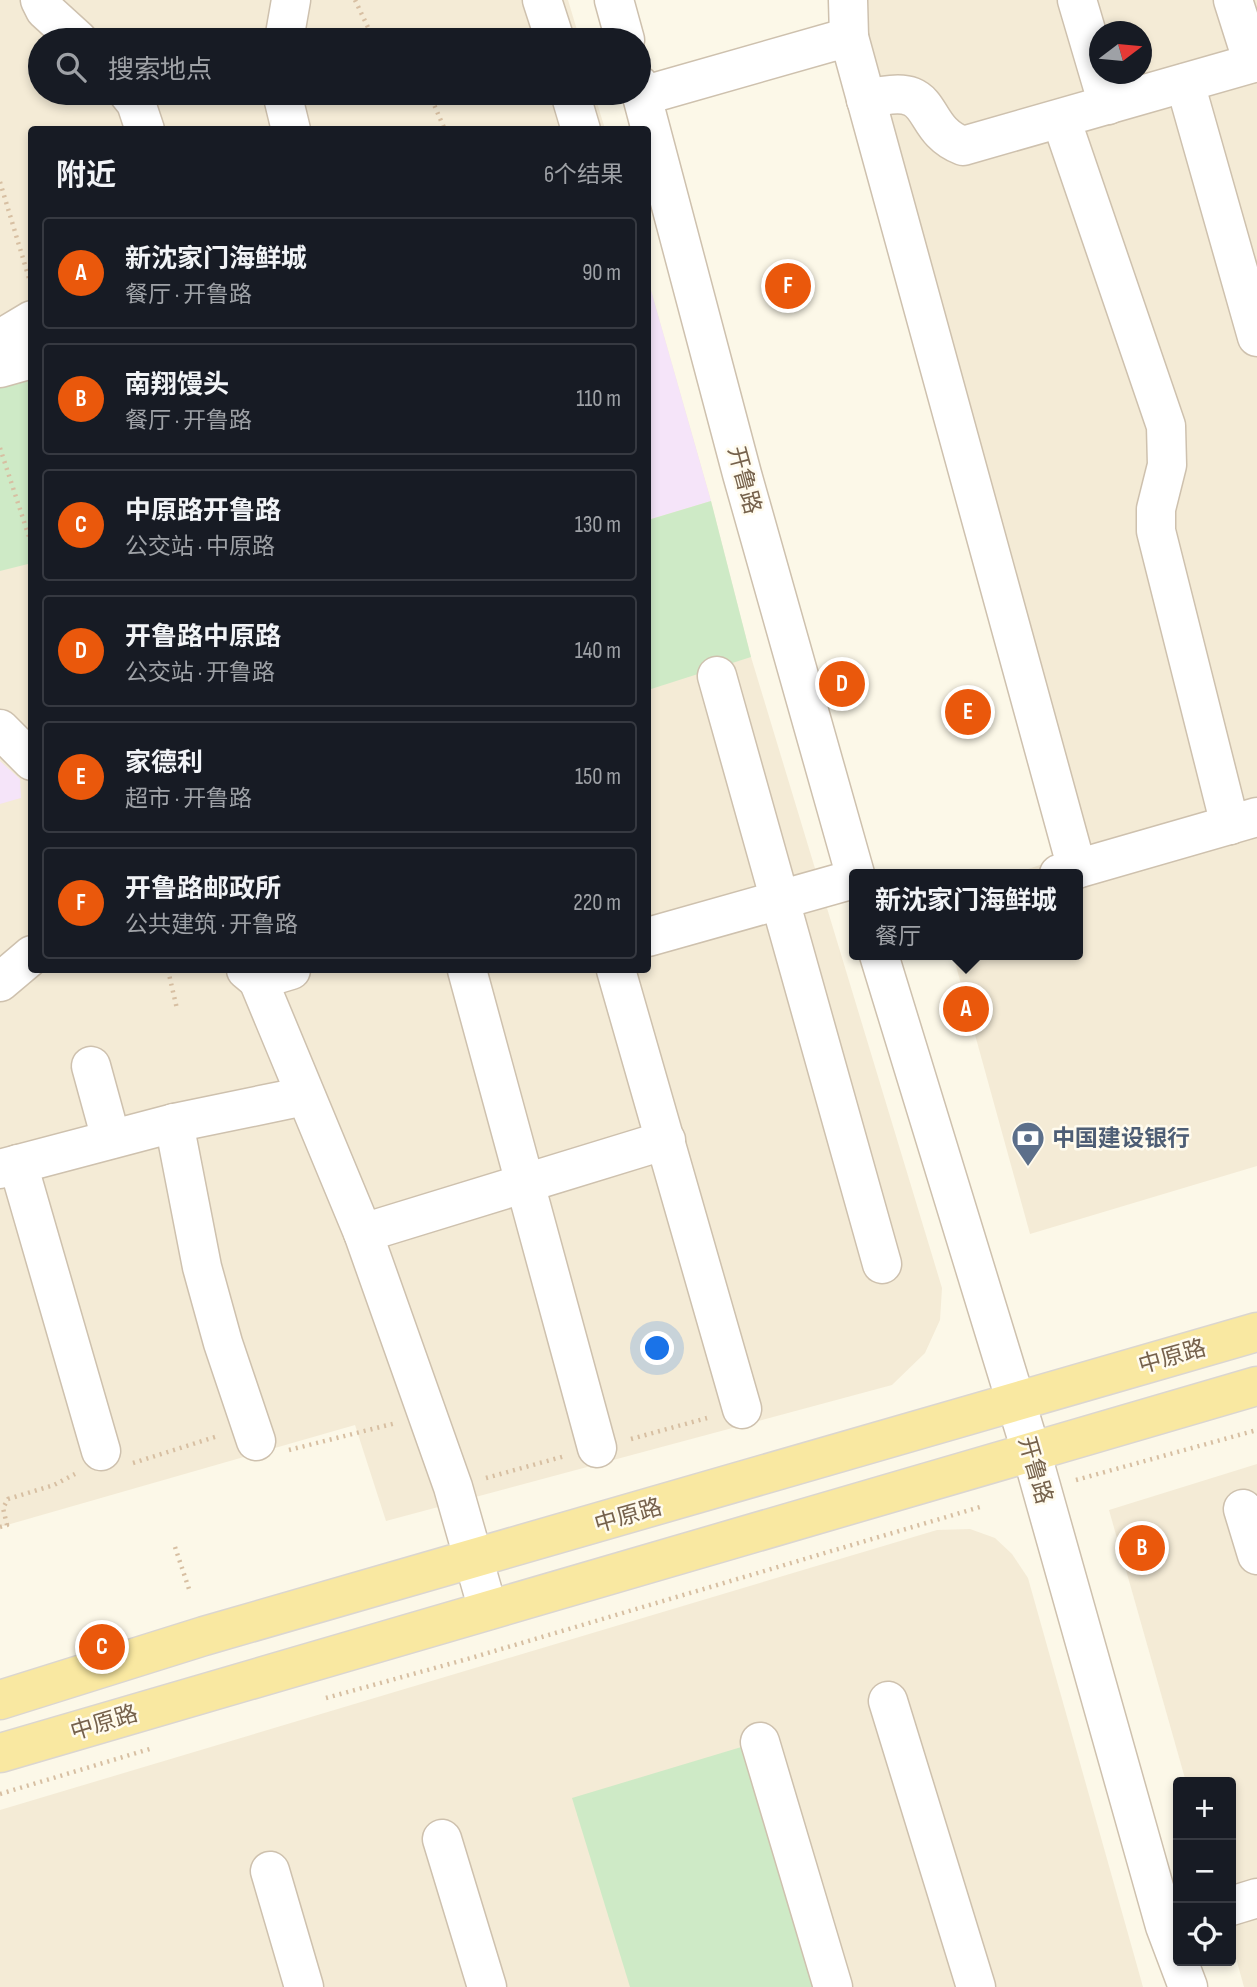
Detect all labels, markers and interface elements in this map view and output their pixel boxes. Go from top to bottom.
north arrow [1089,21,1152,84]
search box [28,28,651,105]
icon: search [52,48,90,86]
text: 搜索地点 [108,55,212,86]
text: 附近 [56,158,116,194]
text: 6个结果 [544,161,623,189]
text: 新沈家门海鲜城 [125,244,307,275]
text: A [76,259,86,287]
text: 90 m [582,259,621,287]
pin: F [765,260,811,312]
text: 餐厅 · 开鲁路 [125,281,252,309]
text: 南翔馒头 [125,370,229,401]
text: B [76,385,86,413]
text: 110 m [576,385,621,413]
text: 餐厅 · 开鲁路 [125,407,252,435]
street label: 开鲁路 [722,443,766,517]
text: 中原路开鲁路 [125,496,281,527]
text: C [75,511,87,539]
text: 130 m [575,511,621,539]
text: 公交站 · 中原路 [125,533,275,561]
text: 开鲁路中原路 [125,622,281,653]
text: D [75,637,87,665]
text: 140 m [575,637,621,665]
pin: D [819,658,865,710]
text: 公交站 · 开鲁路 [125,659,275,687]
pin: E [945,686,991,738]
text: 家德利 [125,748,203,779]
text: E [76,763,86,791]
text: 150 m [575,763,621,791]
text: 超市 · 开鲁路 [125,785,252,813]
popup [849,869,1083,960]
text: 开鲁路邮政所 [125,874,281,905]
text: 新沈家门海鲜城 [875,886,1057,917]
text: F [76,889,86,917]
text: 220 m [573,889,621,917]
text: 公共建筑 · 开鲁路 [125,911,298,939]
text: 餐厅 [875,923,921,951]
pin: A [943,983,989,1035]
bank icon: 中国建设银行 [1009,1119,1047,1168]
place label: 中国建设银行 [1052,1125,1190,1153]
your location [640,1331,674,1365]
street label: 中原路 [1135,1334,1209,1380]
street label: 开鲁路 [1012,1433,1058,1507]
street label: 中原路 [591,1493,665,1539]
pin: B [1119,1522,1165,1574]
pin: C [79,1621,125,1673]
street label: 中原路 [67,1699,141,1746]
map controls [1173,1777,1236,1966]
button: + [1173,1777,1236,1840]
button: − [1173,1840,1236,1903]
button: locate [1173,1903,1236,1966]

